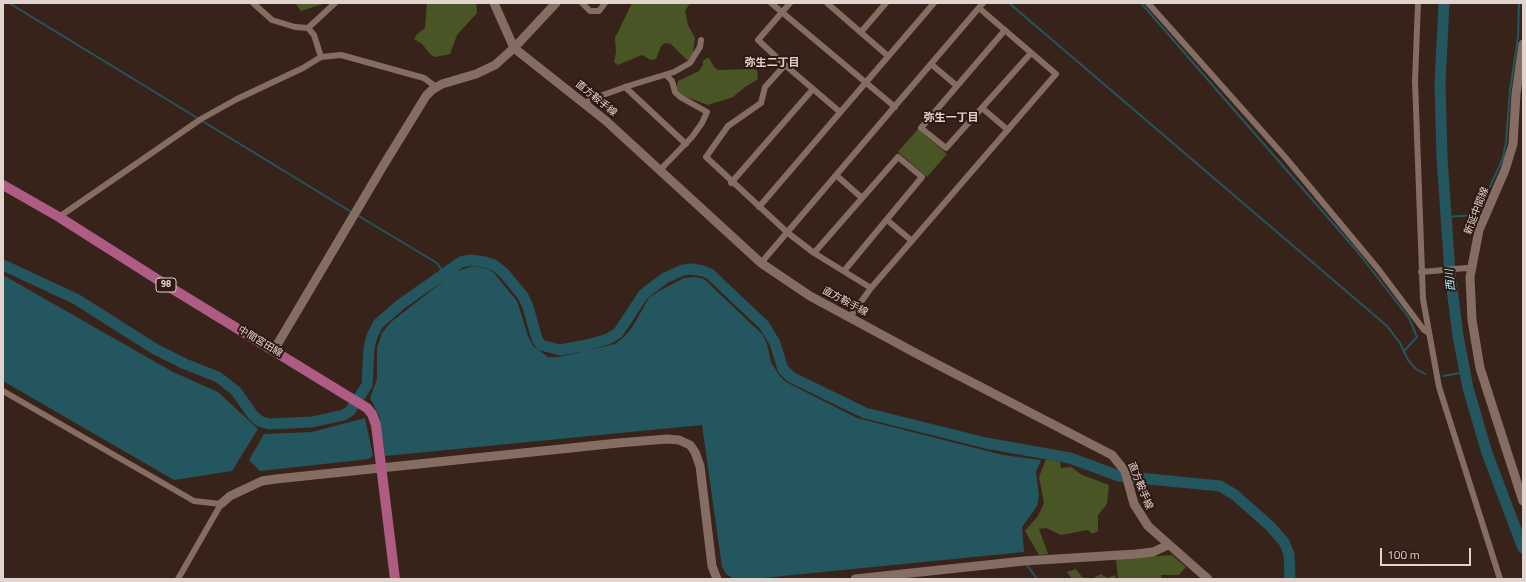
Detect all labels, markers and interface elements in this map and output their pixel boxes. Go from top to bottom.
district label: 弥生二丁目 [745,56,799,70]
street label: 直方鞍手線 [573,79,619,119]
district label: 弥生一丁目 [924,111,978,125]
street label: 新延中間線 [1462,186,1492,236]
water label: 西川 [1443,268,1459,292]
road number: 98 [156,278,176,292]
street label: 直方鞍手線 [820,285,870,319]
street label: 中間宮田線 [235,324,285,360]
street label: 直方鞍手線 [1125,461,1155,511]
scale bar [1382,540,1473,566]
text: 100 m [1387,545,1420,564]

